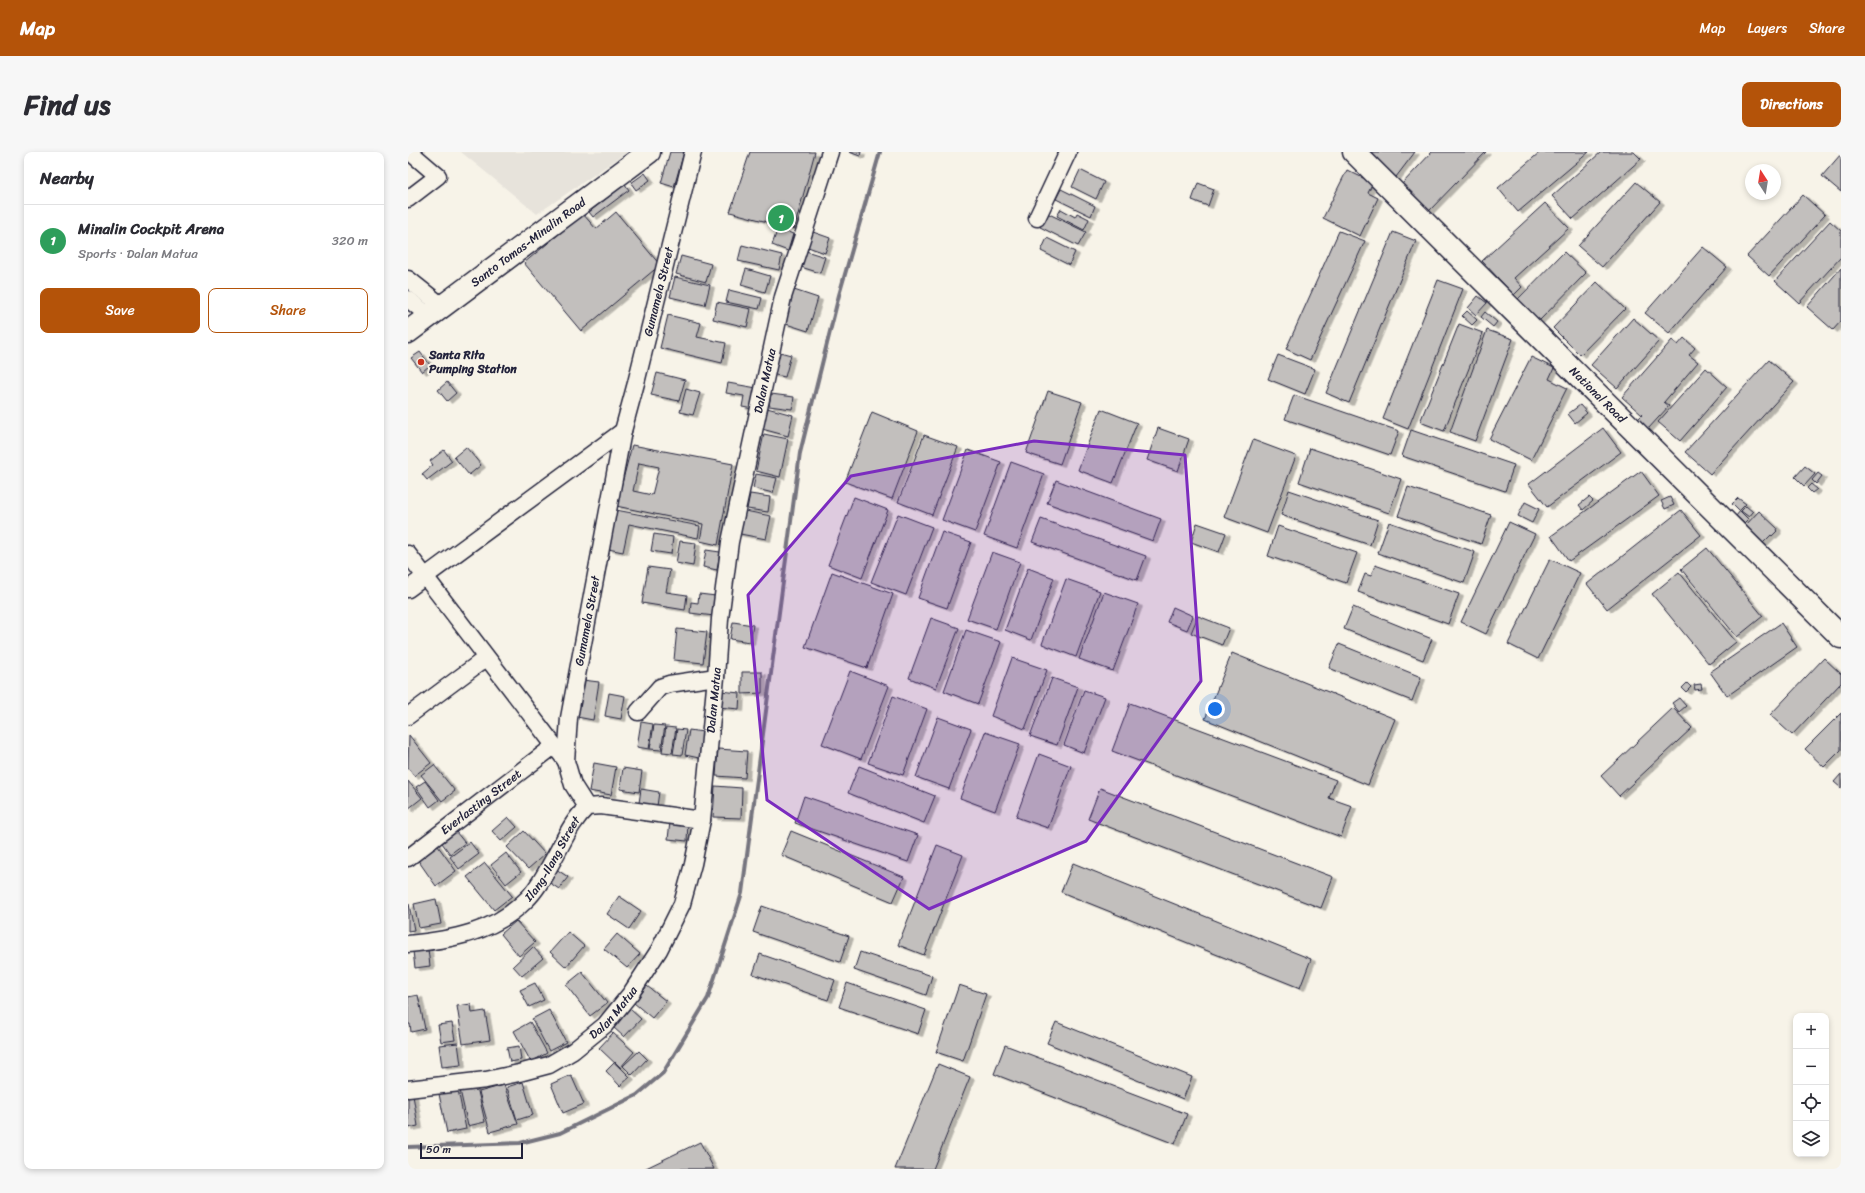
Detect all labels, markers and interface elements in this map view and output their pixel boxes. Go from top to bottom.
text: Map [20,12,55,45]
text: Map [1700,16,1725,41]
text: Layers [1747,16,1787,41]
text: Share [1809,16,1845,41]
text: Find us [24,80,111,129]
button: Directions [1742,82,1841,127]
text: Nearby [40,163,94,193]
north arrow [1745,164,1781,200]
street label: Santo Tomas-Minalin Road [466,191,591,293]
pin: 1 [768,203,794,233]
text: Minalin Cockpit Arena [78,216,224,242]
text: 1 [50,229,56,252]
text: 320 m [332,229,368,252]
text: Sports · Dalan Matua [78,242,198,265]
street label: Gumamela Street [637,244,680,339]
button: Save [40,288,200,333]
button: Share [208,288,368,333]
place label: Santa Rita Pumping Station [428,344,517,380]
street label: Dalan Matua [747,345,783,415]
marker: Santa Rita Pumping Station [416,357,426,367]
street label: National Road [1564,361,1633,430]
street label: Gumamela Street [568,573,607,668]
street label: Dalan Matua [700,666,728,734]
your location [1205,699,1225,719]
street label: Everlasting Street [435,763,527,841]
street label: Ilang-Ilang Street [518,810,587,907]
street label: Dalan Matua [584,981,644,1045]
map controls [1793,1013,1829,1157]
button: + [1793,1013,1829,1049]
button: − [1793,1049,1829,1085]
button: locate [1793,1085,1829,1121]
button: layers [1793,1121,1829,1157]
text: 50 m [426,1140,451,1159]
scale bar [420,1141,523,1160]

